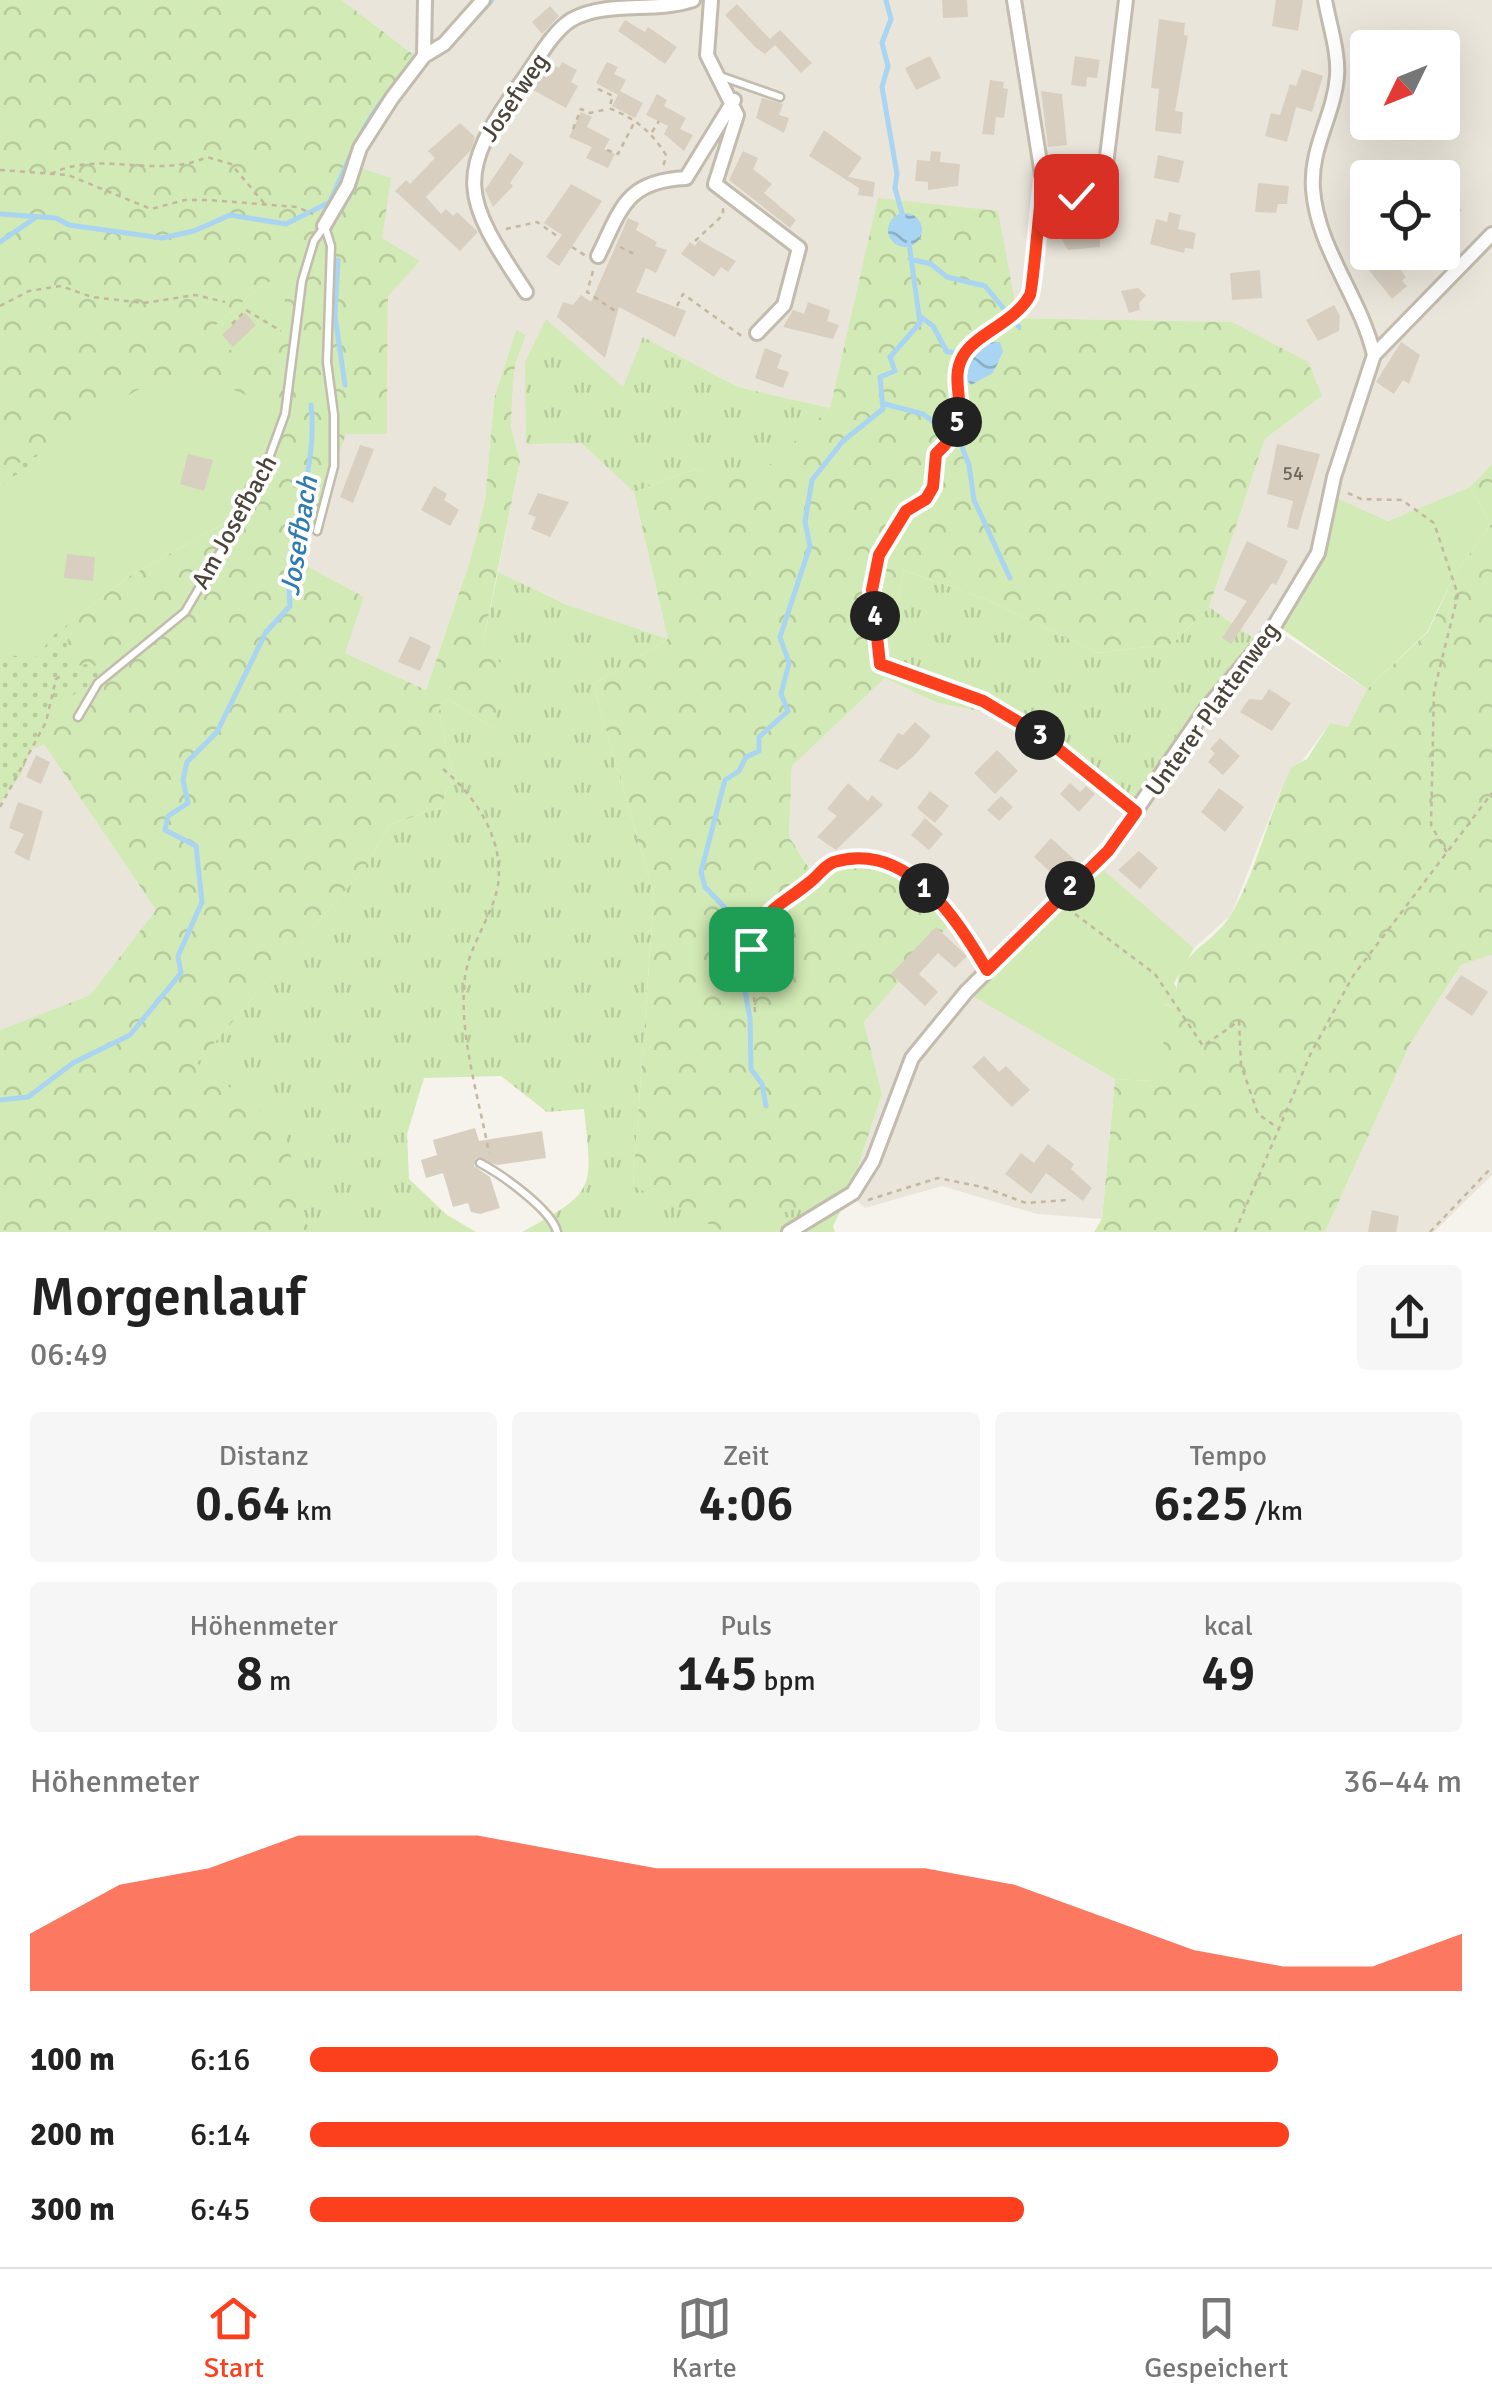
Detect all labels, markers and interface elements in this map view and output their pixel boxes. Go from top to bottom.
north arrow [1350,30,1460,140]
map controls [1350,30,1460,270]
street label: Josefweg [473,47,555,147]
pin [1034,154,1119,239]
button: locate [1350,160,1460,270]
icon: check [1049,169,1104,224]
pin: 5 [932,397,982,447]
text: 5 [949,405,965,439]
street label: Am Josefbach [185,450,283,594]
house number: 54 [1282,461,1304,486]
water label: Josefbach [273,473,325,598]
pin: 4 [850,591,900,641]
text: 4 [867,599,883,633]
street label: Unterer Plattenweg [1138,616,1286,802]
pin: 3 [1015,710,1065,760]
text: 3 [1032,718,1048,752]
pin: 2 [1045,861,1095,911]
pin: 1 [899,863,949,913]
text: 2 [1062,869,1078,903]
text: 1 [916,871,932,905]
pin [709,907,794,992]
icon: arrive [724,922,779,977]
text: Morgenlauf [30,1263,305,1331]
button: share [1357,1265,1462,1370]
text: 06:49 [30,1335,108,1374]
text: Distanz [219,1439,309,1473]
text: Zeit [723,1439,769,1473]
text: Tempo [1190,1439,1267,1473]
text: 0.64 [195,1473,290,1535]
text: 4:06 [698,1473,794,1535]
text: 6:25 [1154,1473,1249,1535]
text: km [290,1494,332,1528]
text: /km [1249,1494,1303,1528]
text: Höhenmeter [190,1609,338,1643]
text: Puls [720,1609,772,1643]
text: kcal [1204,1609,1253,1643]
text: 8 [236,1643,263,1705]
text: 145 [676,1643,757,1705]
text: 49 [1201,1643,1255,1705]
text: m [263,1664,291,1698]
text: bpm [757,1664,816,1698]
text: Höhenmeter [30,1762,199,1801]
text: 36–44 m [1343,1762,1462,1801]
text: 100 m [30,2040,115,2079]
text: 6:16 [190,2040,250,2079]
text: 200 m [30,2115,115,2154]
text: 6:14 [190,2115,250,2154]
text: 300 m [30,2190,115,2229]
text: 6:45 [190,2190,250,2229]
tab: Start [204,2291,264,2385]
tab: Karte [672,2291,737,2385]
tab: Gespeichert [1144,2291,1288,2385]

